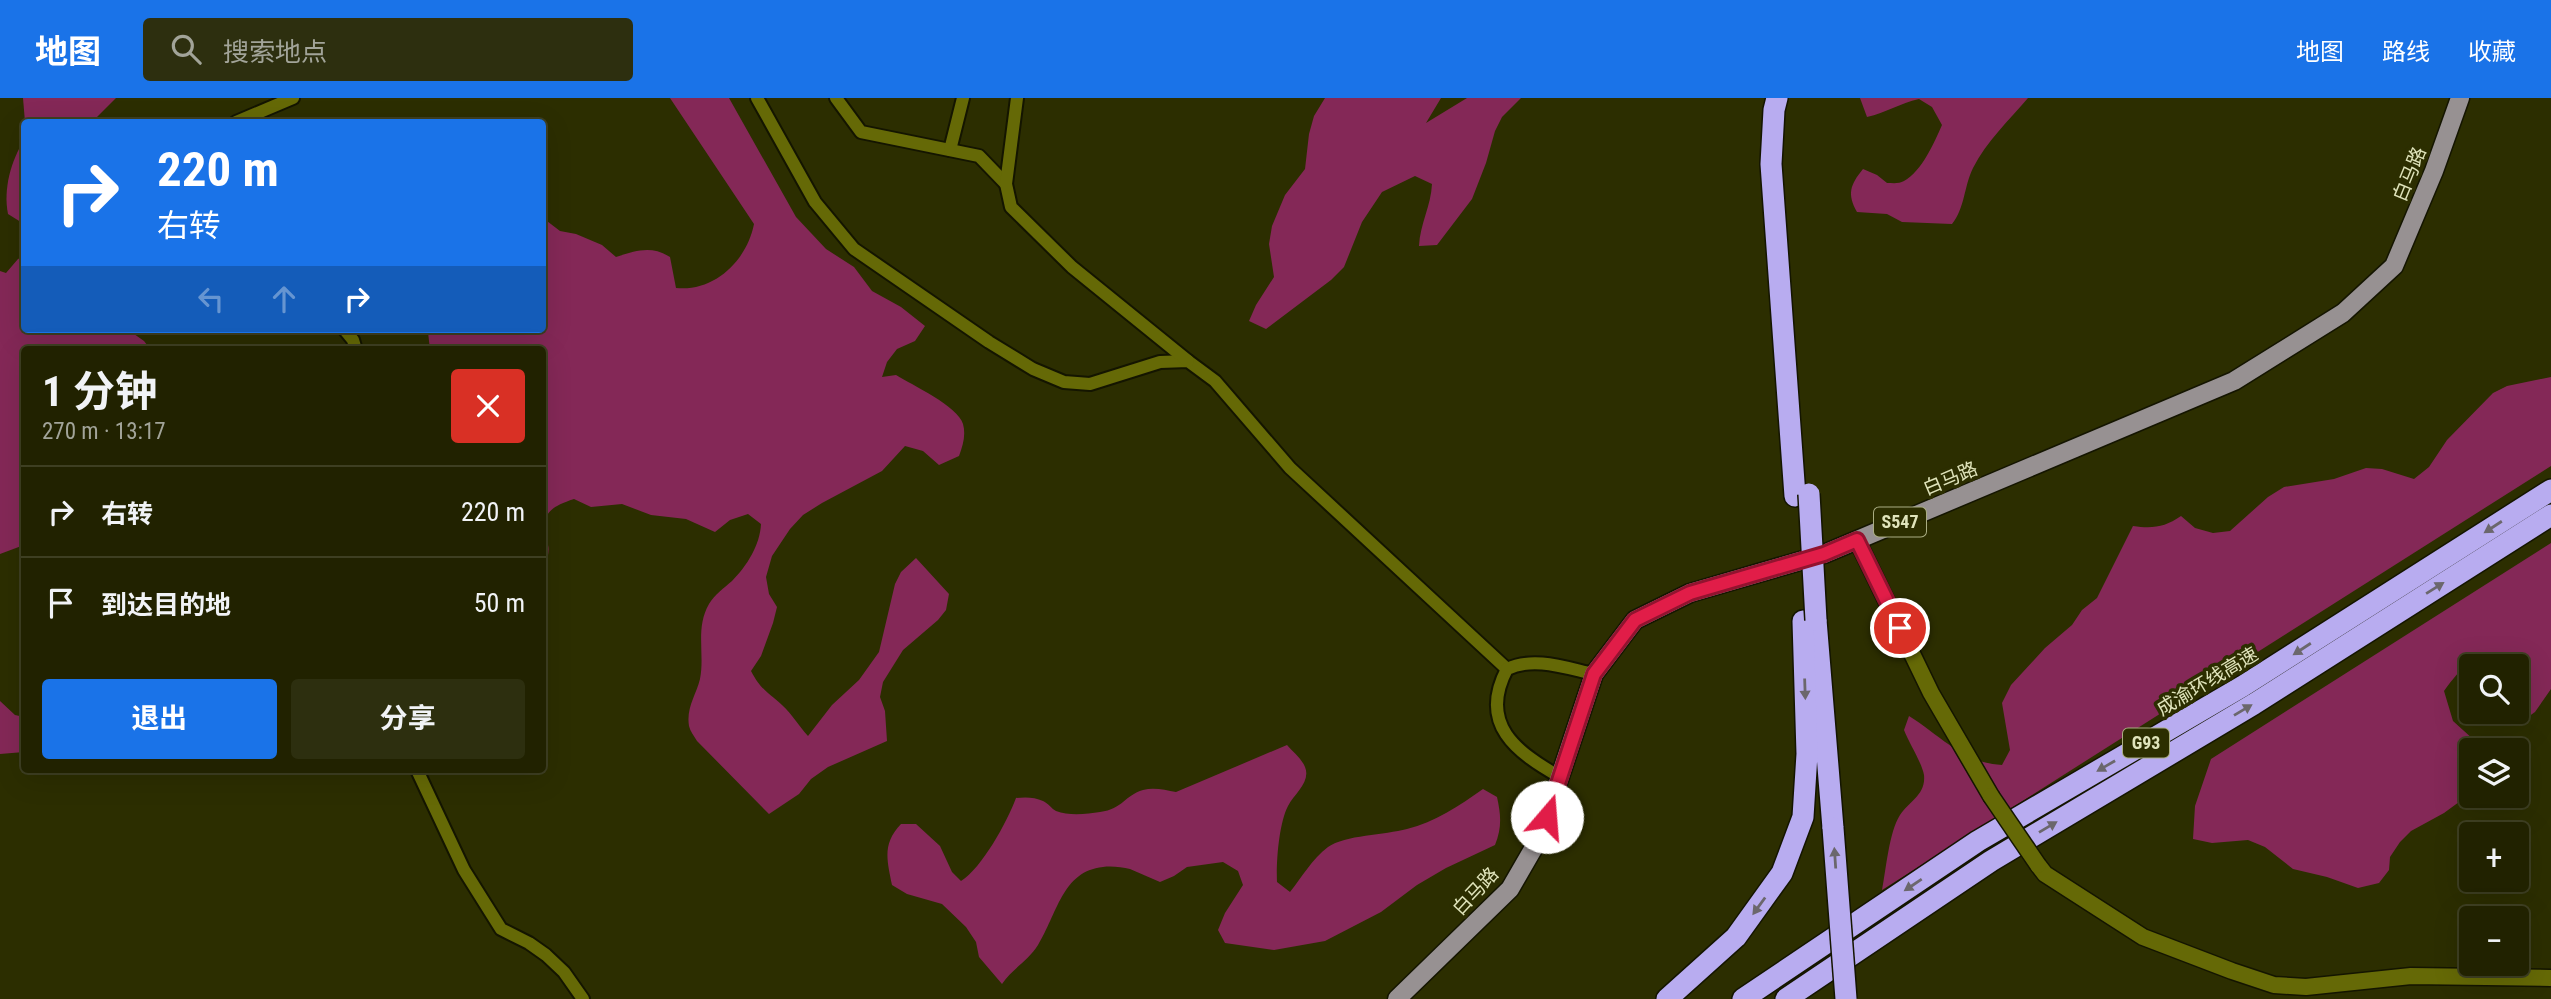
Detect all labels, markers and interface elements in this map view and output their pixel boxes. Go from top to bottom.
search box [143,18,633,81]
icon: search [167,30,205,68]
text: 地图 [35,32,101,71]
text: 搜索地点 [223,37,327,67]
text: 地图 [2296,38,2344,66]
text: 路线 [2382,38,2430,66]
text: 收藏 [2468,38,2516,66]
text: 220 m [157,141,279,198]
street label: 白马路 [2388,143,2431,205]
icon: right [42,147,133,238]
text: 右转 [157,207,221,245]
icon: left [192,280,230,318]
icon: ahead [265,280,303,318]
icon: right [338,280,376,318]
text: 1 分钟 [42,367,157,416]
button: close [451,369,525,443]
text: 270 m · 13:17 [42,418,166,445]
street label: 白马路 [1919,457,1981,500]
icon: right [42,493,80,531]
text: 220 m [461,497,525,527]
text: 右转 [101,499,153,529]
road number: S547 [1874,508,1926,536]
one-way arrow [2484,520,2503,533]
one-way arrow [2425,582,2445,595]
icon: arrive [42,584,80,622]
text: 50 m [474,588,525,618]
text: 到达目的地 [101,590,231,620]
pin [1870,598,1930,658]
icon: arrive [1881,609,1919,647]
street label: 成渝环线高速 [2152,642,2262,721]
one-way arrow [2292,643,2311,656]
map controls [2459,654,2529,976]
button: search [2459,654,2529,724]
button: 退出 [42,679,277,759]
button: 分享 [291,679,525,759]
one-way arrow [1799,679,1811,701]
one-way arrow [2234,704,2253,717]
road number: G93 [2123,728,2169,758]
button: layers [2459,738,2529,808]
one-way arrow [2097,760,2116,772]
position arrow [1510,780,1584,854]
one-way arrow [2038,821,2057,834]
button: + [2459,822,2529,892]
one-way arrow [1829,846,1840,868]
street label: 白马路 [1448,863,1503,920]
one-way arrow [1903,878,1922,891]
one-way arrow [1752,897,1766,915]
button: − [2459,906,2529,976]

